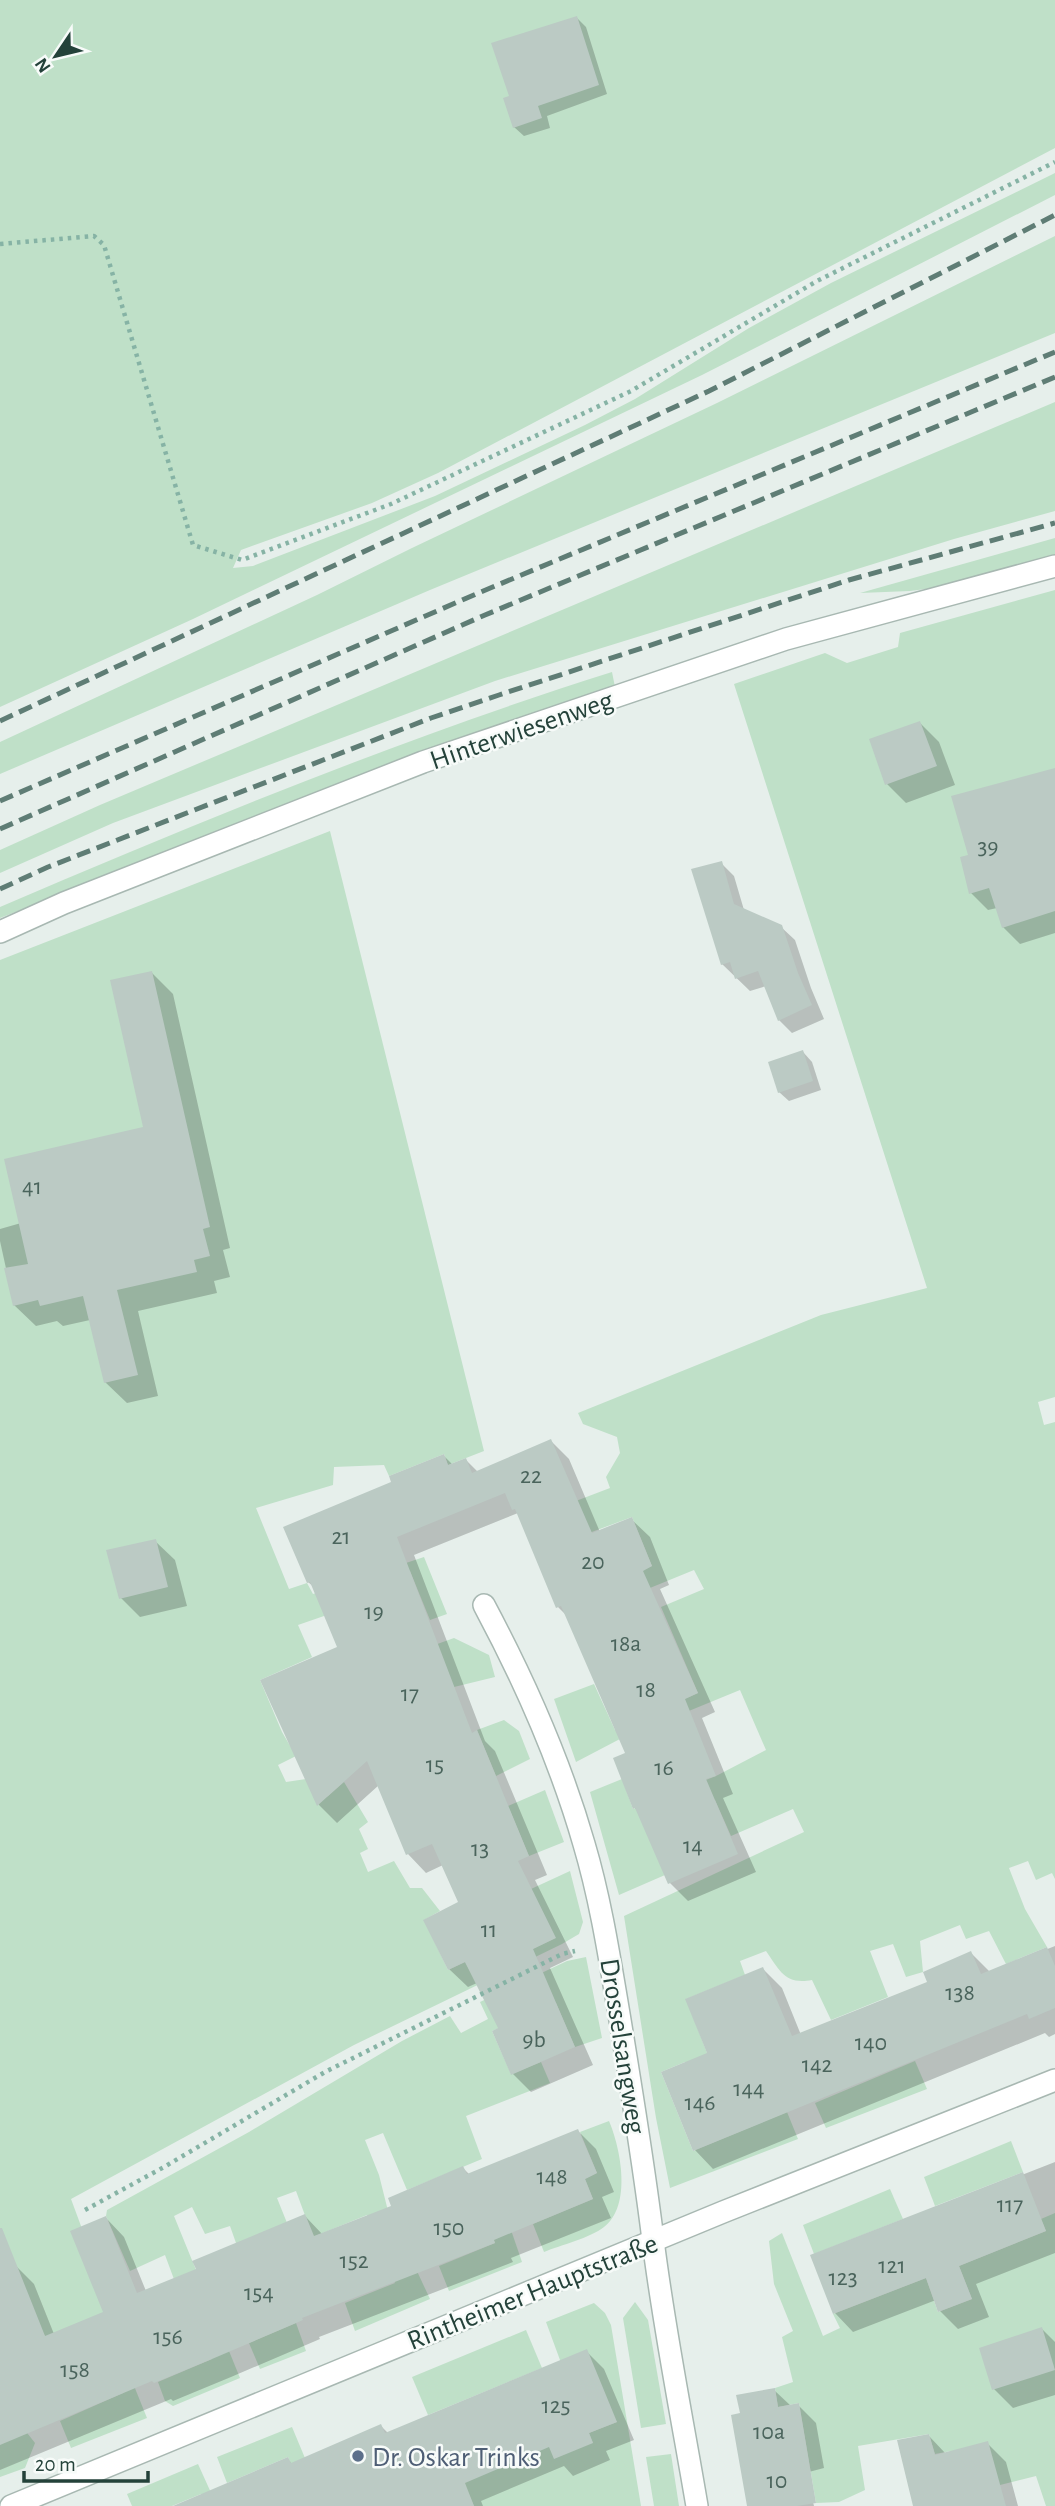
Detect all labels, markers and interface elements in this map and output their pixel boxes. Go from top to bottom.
north arrow [21,21,91,91]
text: N [32,54,55,76]
street label: Hinterwiesenweg [426,686,617,775]
house number: 39 [977,835,999,859]
house number: 41 [22,1175,42,1199]
house number: 22 [520,1464,542,1488]
house number: 21 [331,1525,351,1549]
house number: 20 [581,1550,605,1574]
house number: 19 [364,1600,384,1624]
house number: 18a [611,1632,641,1656]
house number: 18 [636,1678,656,1702]
house number: 17 [401,1682,419,1706]
house number: 15 [426,1753,444,1777]
house number: 16 [654,1756,674,1780]
house number: 14 [683,1834,703,1858]
house number: 13 [471,1837,489,1861]
house number: 11 [481,1918,497,1942]
street label: Drosselsangweg [594,1957,650,2136]
house number: 138 [945,1981,975,2005]
house number: 9b [522,2028,546,2052]
house number: 140 [855,2031,887,2055]
house number: 142 [802,2053,832,2077]
house number: 144 [733,2077,765,2101]
house number: 146 [684,2091,716,2115]
house number: 148 [536,2165,568,2189]
house number: 117 [997,2193,1023,2217]
house number: 150 [434,2216,464,2240]
street label: Rintheimer Hauptstraße [404,2230,662,2356]
house number: 152 [339,2249,369,2273]
house number: 121 [878,2254,906,2278]
house number: 123 [828,2266,858,2290]
house number: 154 [244,2281,274,2305]
house number: 156 [153,2325,183,2349]
house number: 158 [60,2358,90,2382]
house number: 125 [541,2394,571,2418]
house number: 10a [753,2420,785,2444]
scale bar [24,2440,149,2484]
place label: Dr. Oskar Trinks [372,2444,540,2472]
marker: Dr. Oskar Trinks [350,2448,366,2464]
text: 20 m [35,2454,76,2475]
house number: 10 [767,2469,787,2493]

